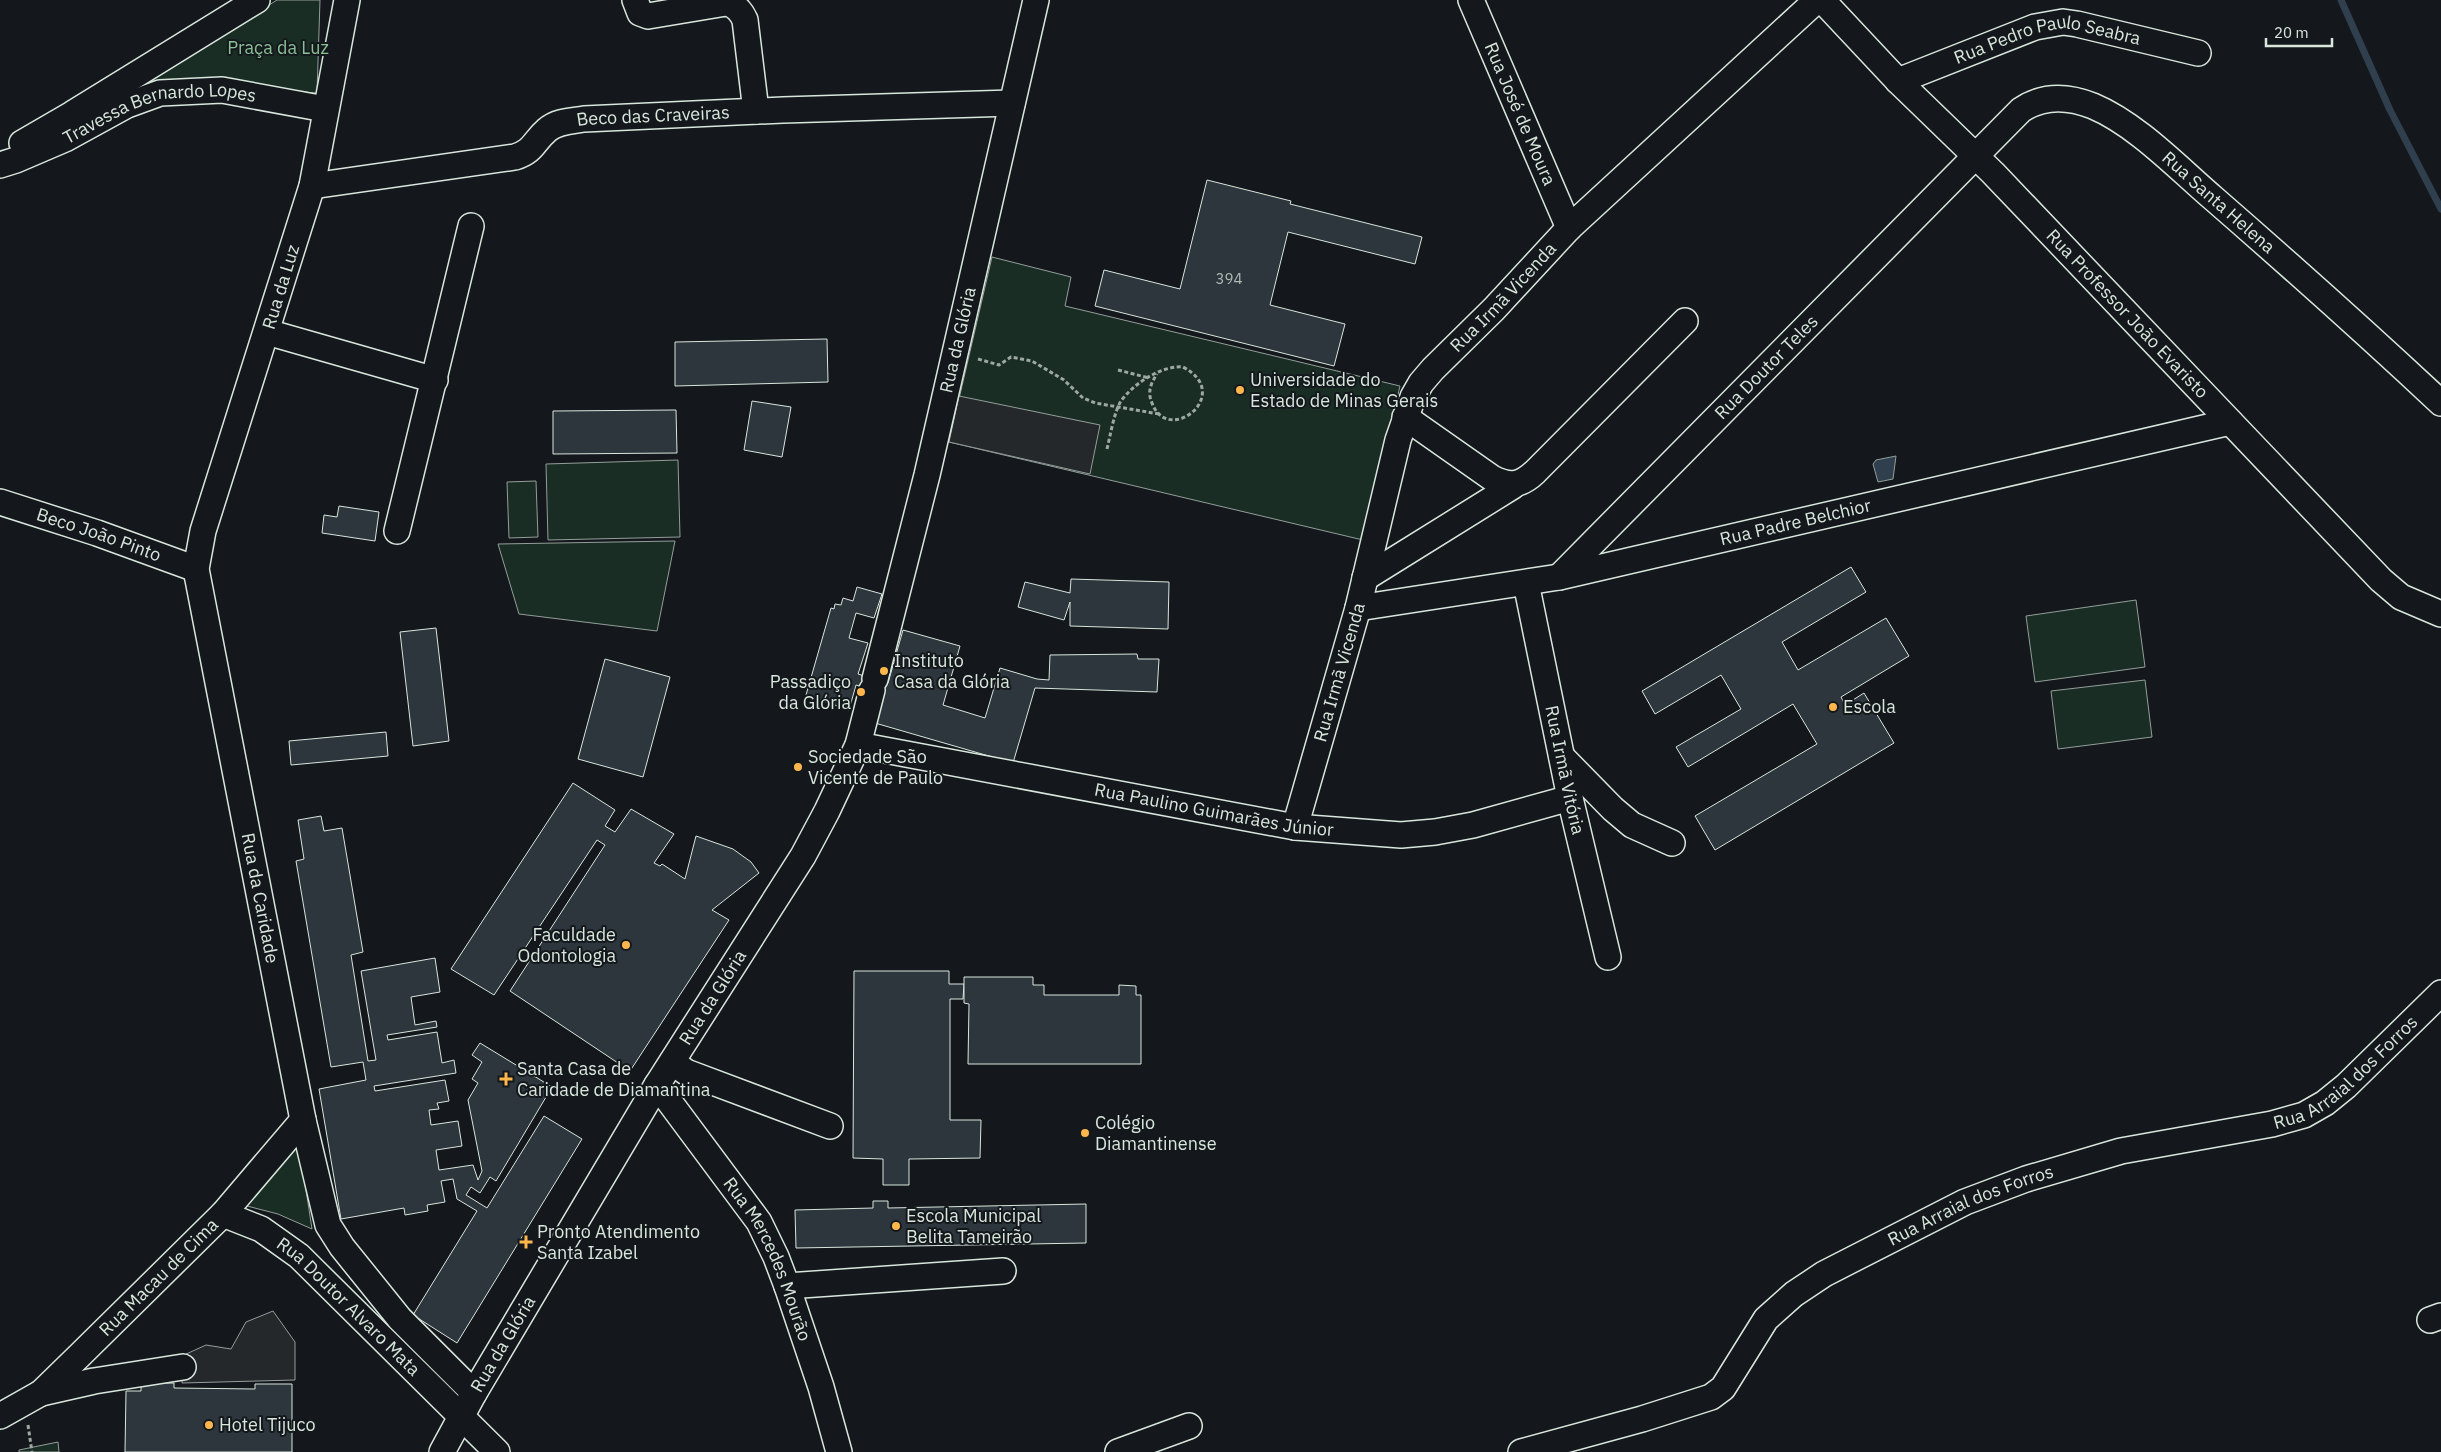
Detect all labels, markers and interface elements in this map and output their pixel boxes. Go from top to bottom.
street label: Rua Pedro Paulo Seabra [1950,10,2143,69]
scale bar [2266,15,2332,47]
text: 20 m [2274,23,2309,42]
park label: Praça da Luz [227,36,329,59]
street label: Rua José de Moura [1480,39,1561,189]
street label: Travessa Bernardo Lopes [59,77,258,149]
street label: Beco das Craveiras [575,100,730,131]
street label: Rua Santa Helena [2157,146,2280,258]
street label: Rua Professor João Evaristo [2042,224,2214,403]
street label: Rua Irmã Vicenda [1445,237,1561,357]
street label: Rua da Luz [257,242,304,332]
house number: 394 [1215,269,1243,288]
street label: Rua da Glória [934,284,981,395]
street label: Rua Doutor Teles [1709,310,1823,424]
place label: Universidade do Estado de Minas Gerais [1250,368,1438,412]
marker: Universidade do Estado de Minas Gerais [1234,384,1246,396]
street label: Rua Padre Belchior [1718,493,1873,550]
street label: Beco João Pinto [34,502,164,566]
street label: Rua Irmã Vicenda [1308,600,1370,744]
place label: Instituto Casa da Glória [894,649,1010,693]
marker: Instituto Casa da Glória [878,665,890,677]
place label: Passadiço da Glória [770,670,851,714]
marker: Passadiço da Glória [855,686,867,698]
place label: Escola [1843,695,1896,718]
marker: Escola [1827,701,1839,713]
street label: Rua Irmã Vitória [1540,703,1590,837]
place label: Sociedade São Vicente de Paulo [808,745,943,789]
marker: Sociedade São Vicente de Paulo [792,761,804,773]
street label: Rua Paulino Guimarães Júnior [1092,778,1335,841]
street label: Rua da Caridade [237,831,284,965]
place label: Faculdade Odontologia [518,923,616,967]
marker: Faculdade Odontologia [620,939,632,951]
street label: Rua da Glória [673,945,751,1049]
street label: Rua Arraial dos Forros [2271,1010,2422,1134]
place label: Santa Casa de Caridade de Diamantina [517,1057,711,1101]
marker: Santa Casa de Caridade de Diamantina [499,1072,513,1086]
place label: Colégio Diamantinense [1095,1111,1217,1155]
marker: Colégio Diamantinense [1079,1127,1091,1139]
street label: Rua Arraial dos Forros [1884,1160,2056,1251]
street label: Rua Mercedes Mourão [719,1172,817,1344]
place label: Escola Municipal Belita Tameirão [906,1204,1041,1248]
street label: Rua Macau de Cima [94,1213,223,1341]
place label: Pronto Atendimento Santa Izabel [537,1220,700,1264]
marker: Escola Municipal Belita Tameirão [890,1220,902,1232]
street label: Rua Doutor Alvaro Mata [272,1232,426,1381]
marker: Pronto Atendimento Santa Izabel [519,1235,533,1249]
street label: Rua da Glória [465,1291,540,1396]
place label: Hotel Tijuco [219,1413,316,1436]
marker: Hotel Tijuco [203,1419,215,1431]

